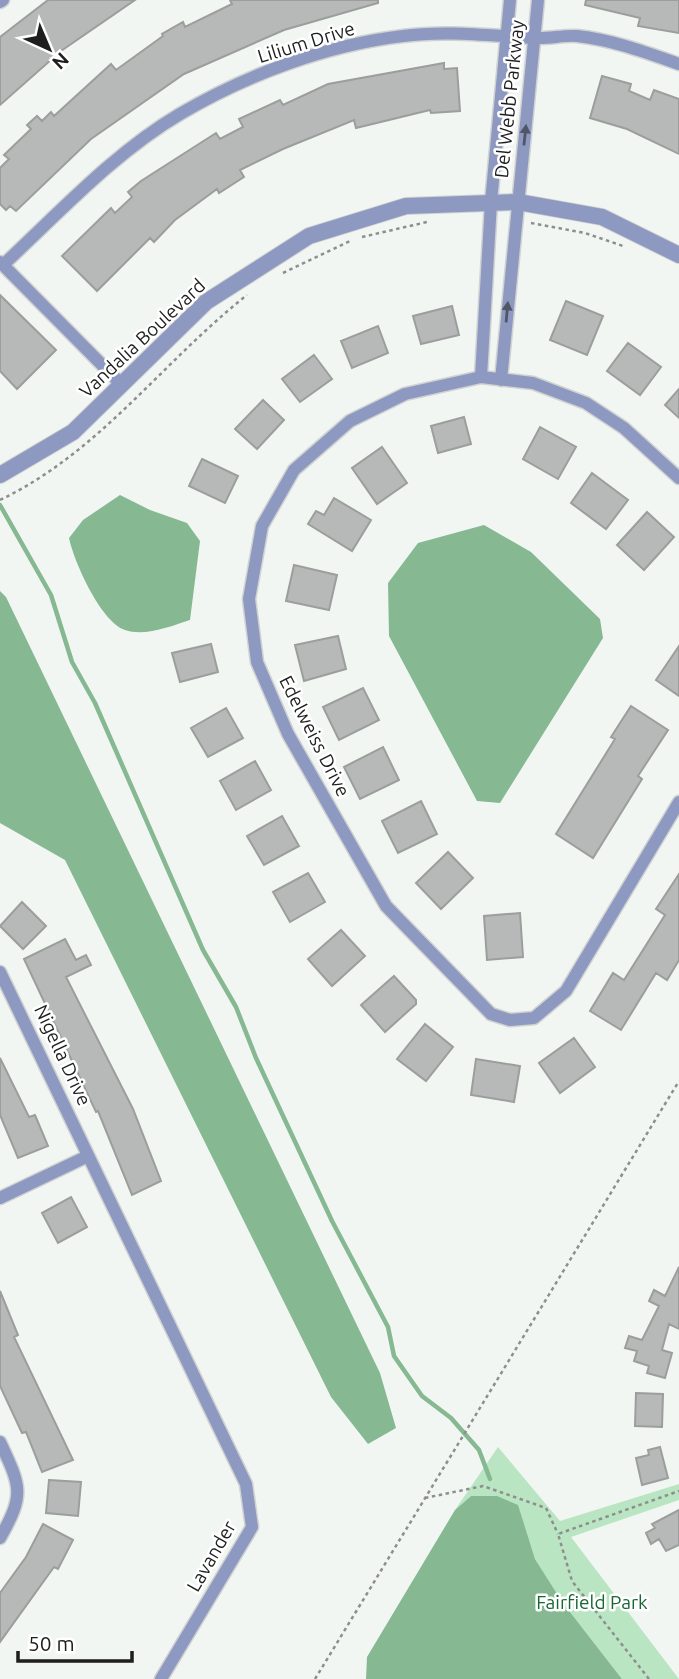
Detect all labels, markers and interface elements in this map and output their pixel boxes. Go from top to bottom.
north arrow [14,14,84,84]
street label: Lilium Drive [255,17,357,67]
street label: Del Webb Parkway [490,19,528,179]
text: N [48,48,74,74]
one-way arrow [520,123,531,145]
street label: Vandalia Boulevard [75,274,209,402]
one-way arrow [502,301,513,323]
street label: Edelweiss Drive [275,672,355,800]
street label: Nigella Drive [30,1001,96,1109]
street label: Lavander [182,1517,240,1595]
park label: Fairfield Park [536,1591,648,1613]
scale bar [18,1620,131,1664]
text: 50 m [28,1631,75,1655]

